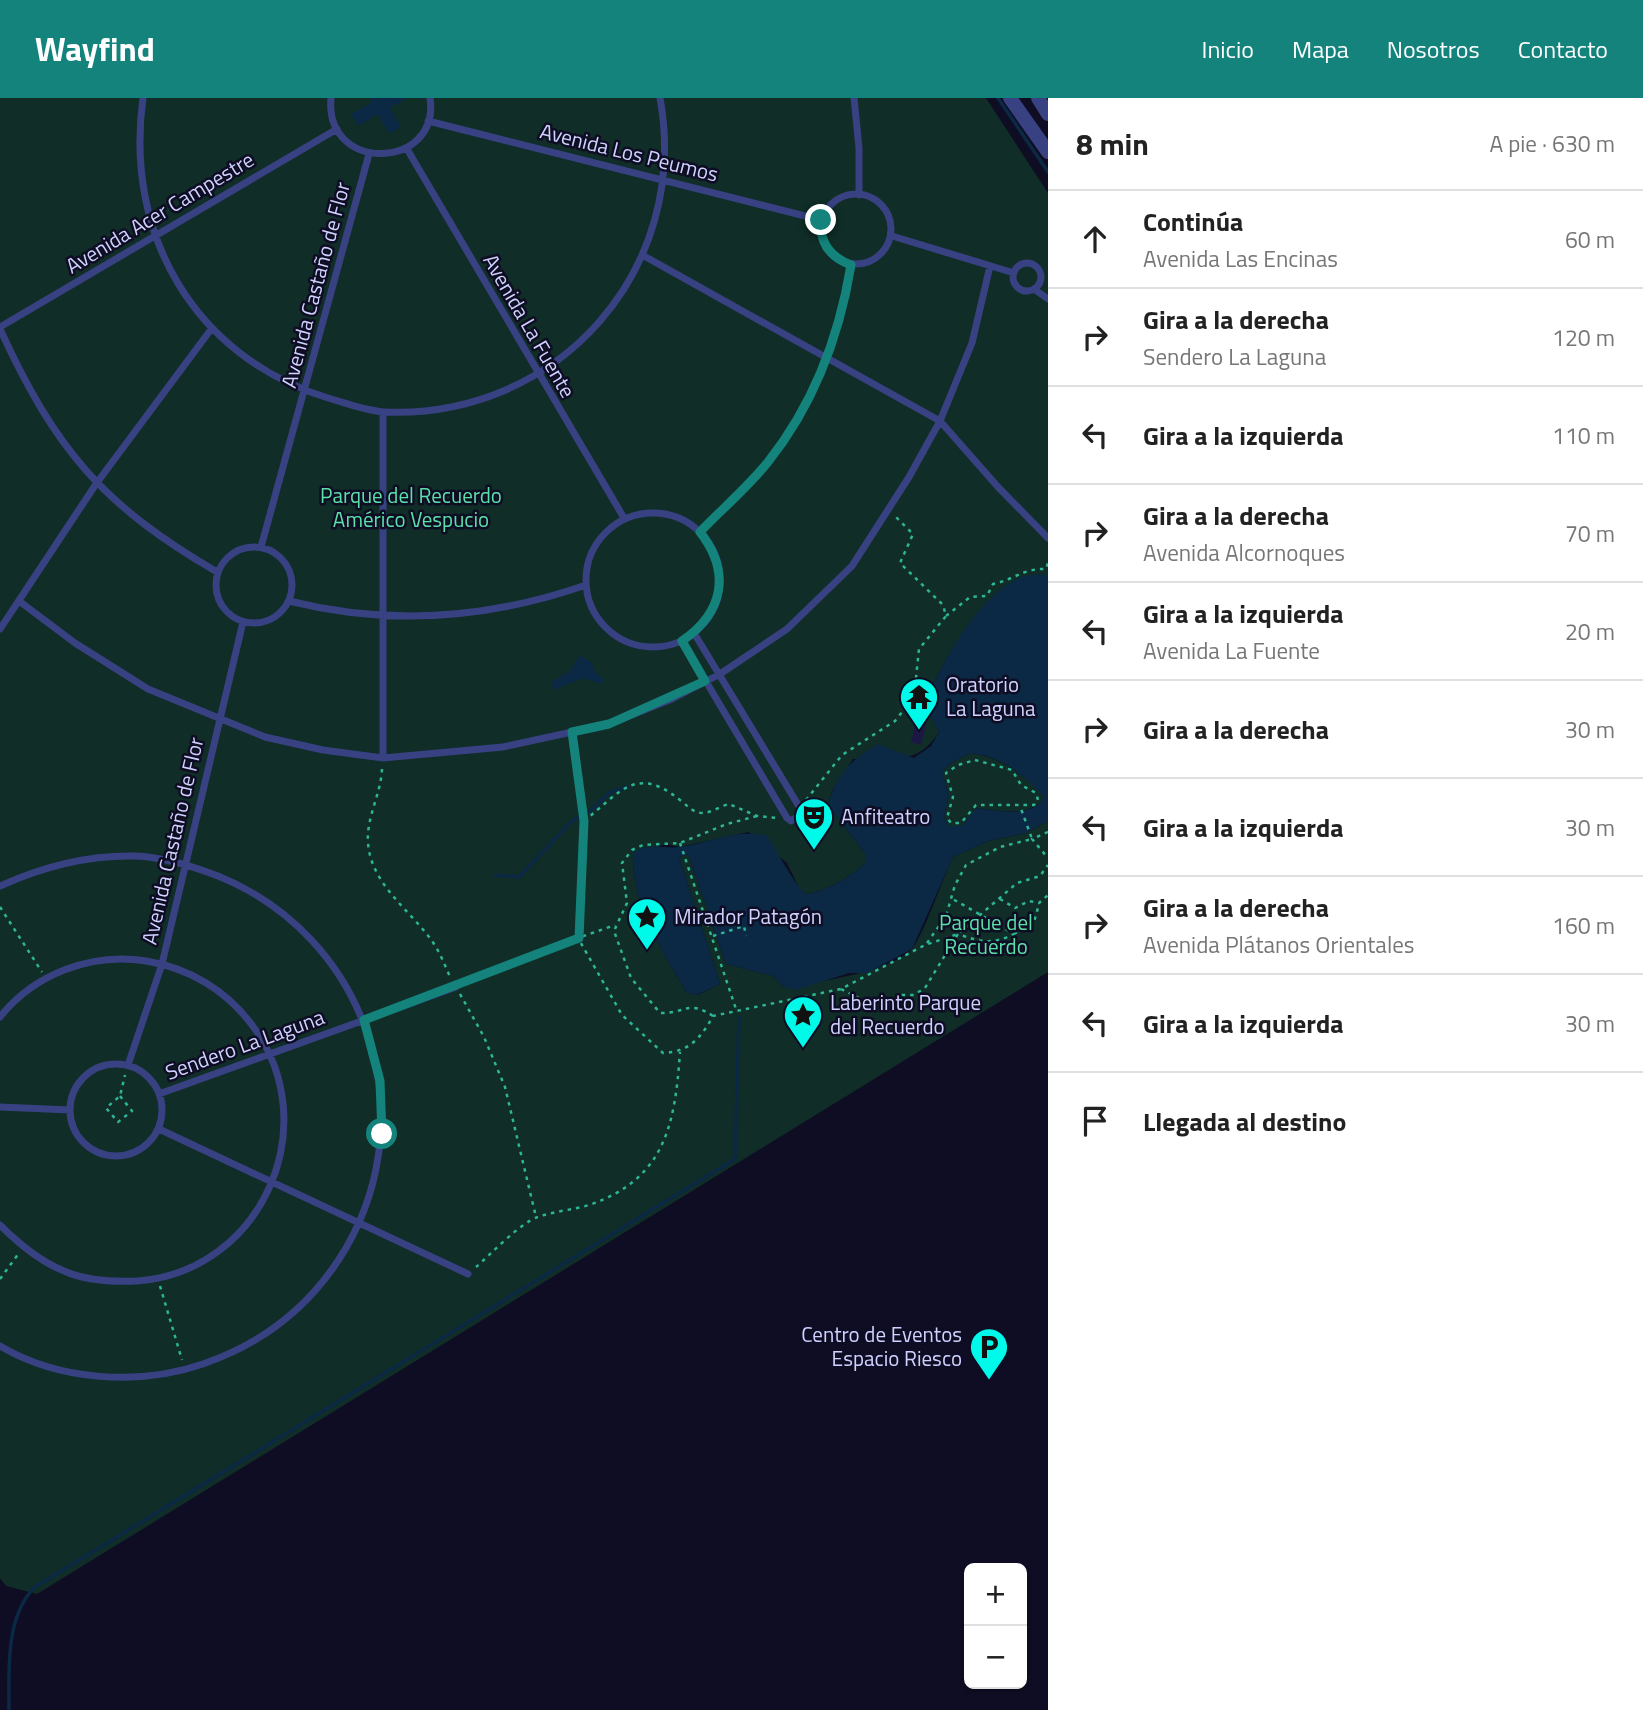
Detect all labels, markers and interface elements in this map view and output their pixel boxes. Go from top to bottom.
text: Wayfind [35,24,155,74]
text: Inicio [1202,31,1254,67]
text: Mapa [1292,31,1349,67]
text: Nosotros [1387,31,1480,67]
text: Contacto [1518,31,1608,67]
street label: Avenida Los Peumos [537,114,722,190]
text: 8 min [1076,121,1149,167]
text: A pie · 630 m [1489,126,1615,161]
street label: Avenida Acer Campestre [59,143,260,281]
street label: Avenida Castaño de Flor [272,178,358,391]
text: Continúa [1143,202,1243,241]
route end [805,204,836,235]
icon: ahead [1076,220,1114,258]
text: 60 m [1565,222,1615,257]
text: Avenida Las Encinas [1143,241,1338,276]
street label: Avenida La Fuente [476,248,584,403]
text: Gira a la derecha [1143,300,1329,339]
icon: right [1076,318,1114,356]
text: 120 m [1552,320,1615,355]
text: Sendero La Laguna [1143,339,1326,374]
icon: left [1076,416,1114,454]
text: Gira a la izquierda [1143,416,1344,455]
text: 110 m [1552,418,1615,453]
park label: Parque del Recuerdo Américo Vespucio [320,479,502,535]
text: Gira a la derecha [1143,496,1329,535]
icon: right [1076,514,1114,552]
text: 70 m [1565,516,1615,551]
text: Avenida Alcornoques [1143,535,1345,570]
text: Gira a la izquierda [1143,594,1344,633]
icon: left [1076,612,1114,650]
text: 20 m [1565,614,1615,649]
text: Avenida La Fuente [1143,633,1320,668]
place label: Oratorio La Laguna [946,668,1036,724]
temple icon: Oratorio La Laguna [898,676,940,731]
icon: right [1076,710,1114,748]
text: Gira a la derecha [1143,710,1329,749]
text: 30 m [1565,712,1615,747]
street label: Avenida Castaño de Flor [133,734,211,948]
theatre icon: Anfiteatro [793,796,835,851]
place label: Anfiteatro [841,800,930,832]
icon: left [1076,808,1114,846]
text: Gira a la izquierda [1143,808,1344,847]
text: 30 m [1565,810,1615,845]
text: Gira a la derecha [1143,888,1329,927]
place icon: Mirador Patagón [626,896,668,951]
place label: Mirador Patagón [674,900,822,932]
park label: Parque del Recuerdo [939,906,1033,962]
icon: right [1076,906,1114,944]
text: 160 m [1552,908,1615,943]
text: Avenida Plátanos Orientales [1143,927,1415,962]
place label: Laberinto Parque del Recuerdo [830,986,981,1042]
place icon: Laberinto Parque del Recuerdo [782,994,824,1049]
street label: Sendero La Laguna [161,1000,329,1088]
icon: left [1076,1004,1114,1042]
text: Gira a la izquierda [1143,1004,1344,1043]
text: 30 m [1565,1006,1615,1041]
icon: arrive [1076,1102,1114,1140]
text: Llegada al destino [1143,1102,1346,1141]
route start [366,1118,397,1149]
place label: Centro de Eventos Espacio Riesco [801,1318,962,1374]
parking icon: Centro de Eventos Espacio Riesco [968,1326,1010,1381]
map controls [964,1563,1027,1689]
button: + [964,1563,1027,1626]
button: − [964,1626,1027,1689]

